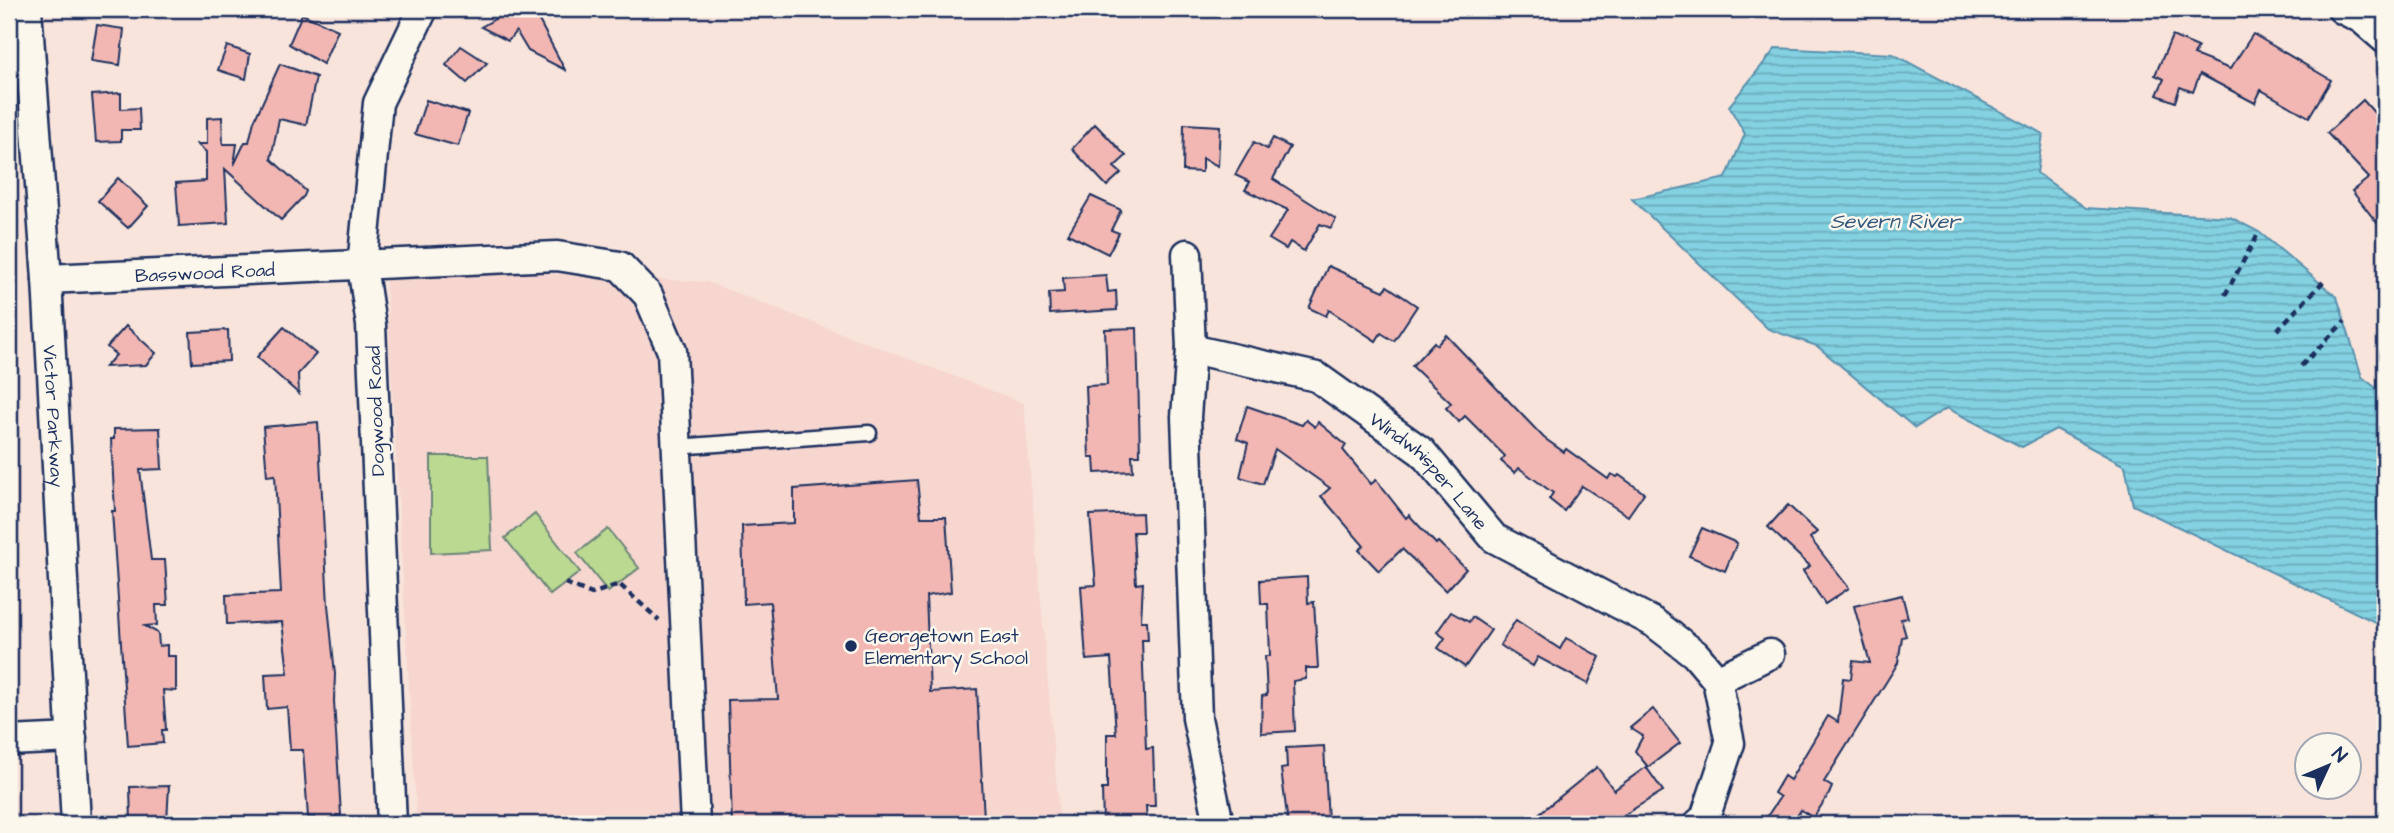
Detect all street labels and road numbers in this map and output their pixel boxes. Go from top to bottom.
street label: Basswood Road [134,257,276,290]
street label: Victor Parkway [36,344,70,489]
street label: Dogwood Road [361,345,393,477]
street label: Windwhisper Lane [1363,406,1494,536]

